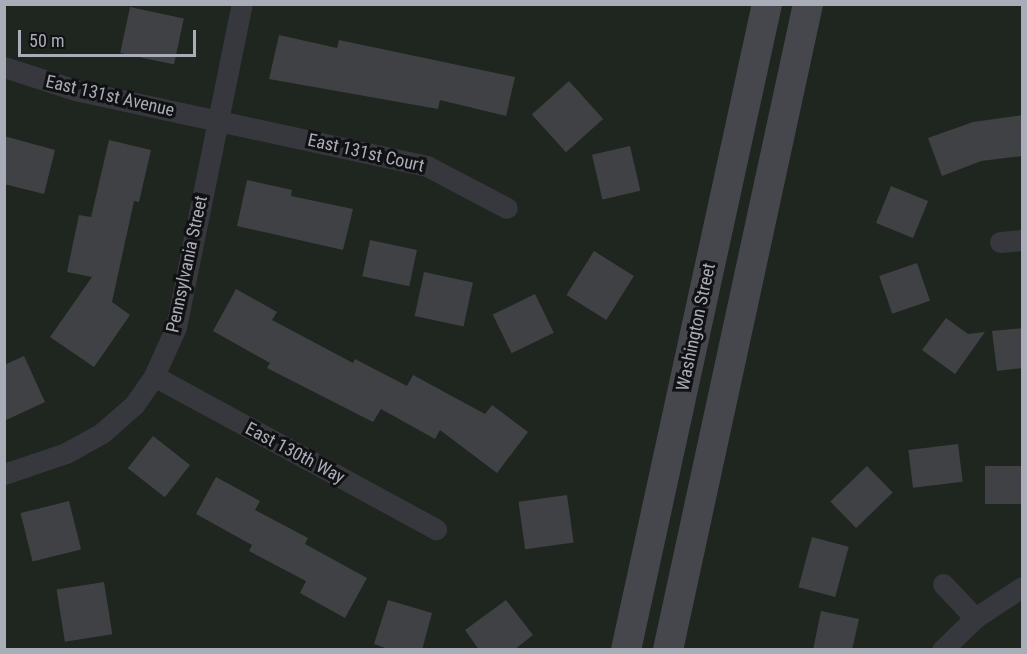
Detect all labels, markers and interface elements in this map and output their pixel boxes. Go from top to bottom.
scale bar [21,18,200,56]
text: 50 m [29,30,64,51]
street label: East 131st Avenue [44,71,176,121]
street label: East 131st Court [306,129,426,177]
street label: Pennsylvania Street [162,194,212,334]
street label: Washington Street [672,261,720,393]
street label: East 130th Way [242,418,348,488]

